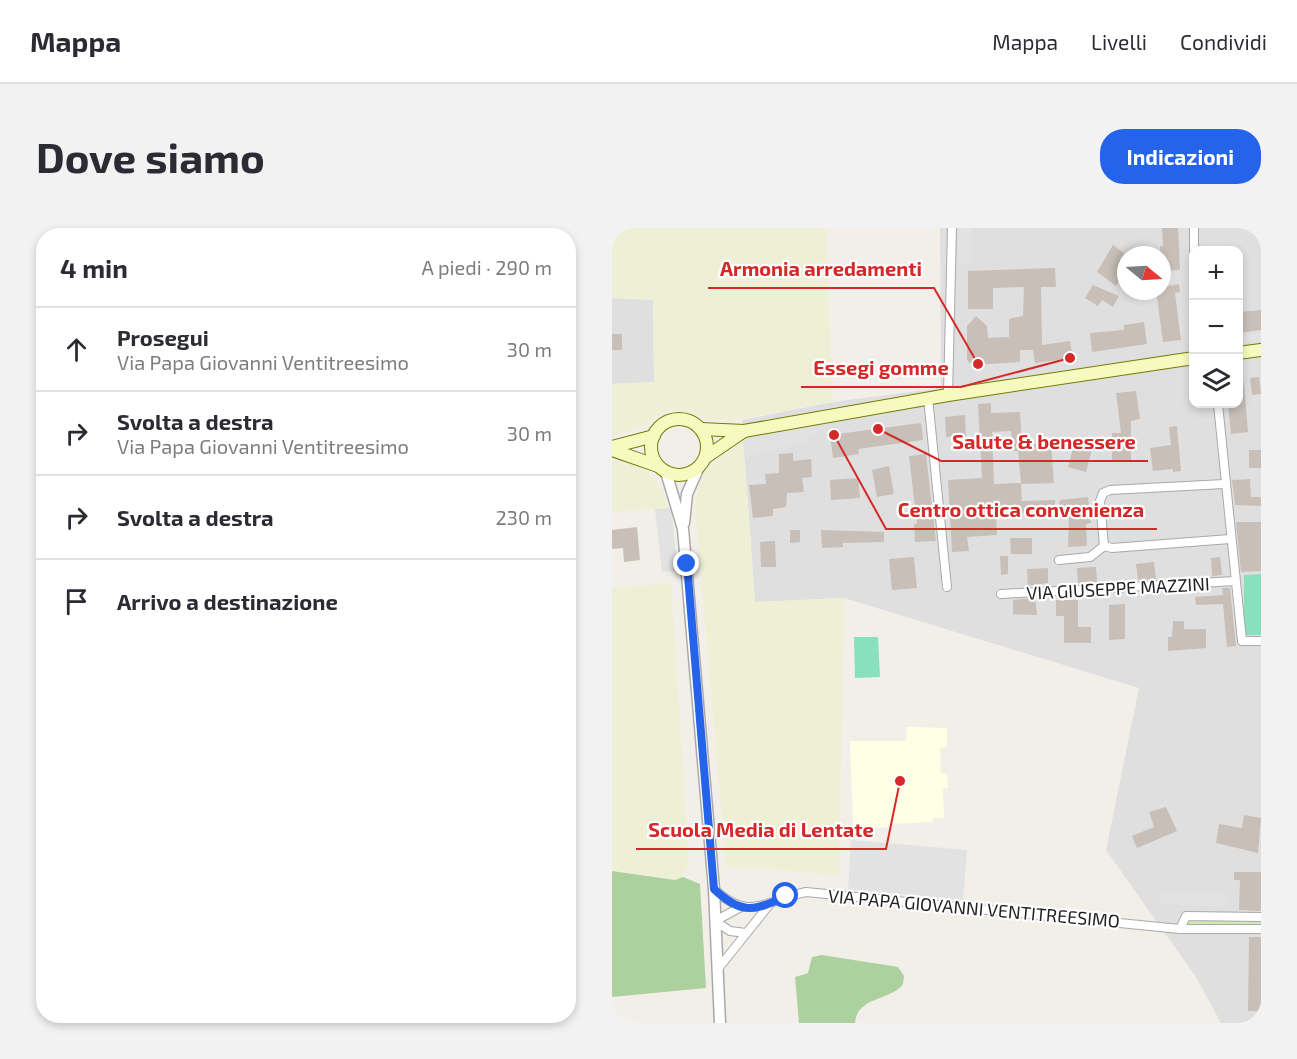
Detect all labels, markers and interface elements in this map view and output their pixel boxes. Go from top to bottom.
text: Mappa [30,24,121,58]
text: Mappa [992,29,1058,54]
text: Livelli [1091,29,1147,54]
text: Condividi [1180,29,1267,54]
button: Indicazioni [1100,129,1261,184]
text: Dove siamo [36,131,265,181]
north arrow [1117,246,1171,300]
map controls [1189,246,1243,408]
button: + [1189,246,1243,300]
callout: Armonia arredamenti [708,250,934,288]
text: 4 min [60,252,128,283]
text: A piedi · 290 m [422,255,552,279]
text: Armonia arredamenti [720,256,922,280]
button: − [1189,300,1243,354]
text: Prosegui [117,324,209,350]
icon: ahead [60,333,93,366]
text: 30 m [507,337,552,361]
callout: Essegi gomme [801,349,961,387]
text: Via Papa Giovanni Ventitreesimo [117,350,409,374]
button: layers [1189,354,1243,408]
text: Essegi gomme [813,355,949,379]
text: Svolta a destra [117,408,274,434]
icon: right [60,417,93,450]
text: 30 m [507,421,552,445]
callout: Salute & benessere [941,423,1148,461]
text: Salute & benessere [952,429,1136,453]
text: Via Papa Giovanni Ventitreesimo [117,434,409,458]
callout: Centro ottica convenienza [886,491,1157,529]
text: Centro ottica convenienza [898,497,1144,521]
icon: right [60,501,93,534]
text: Svolta a destra [117,504,274,530]
text: 230 m [496,505,552,529]
route end [673,550,699,576]
street label: VIA GIUSEPPE MAZZINI [1026,572,1210,604]
icon: arrive [60,585,93,618]
text: Arrivo a destinazione [117,588,338,614]
callout: Scuola Media di Lentate [636,811,886,849]
text: Scuola Media di Lentate [648,817,874,841]
route start [772,882,798,908]
street label: VIA PAPA GIOVANNI VENTITREESIMO [827,884,1121,932]

